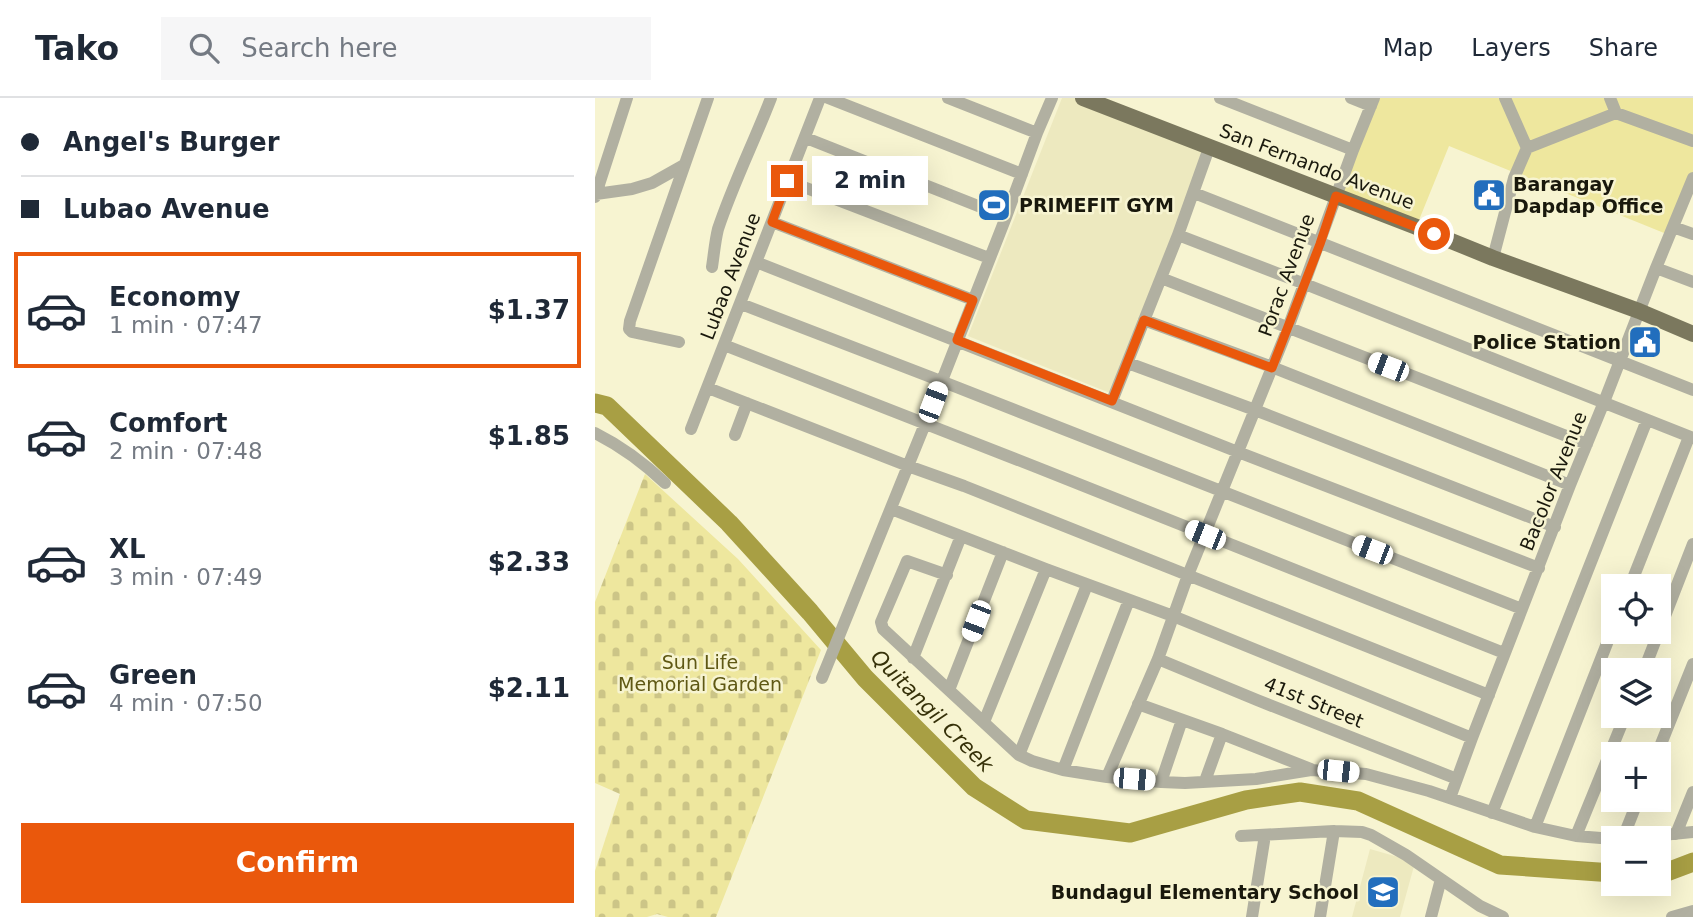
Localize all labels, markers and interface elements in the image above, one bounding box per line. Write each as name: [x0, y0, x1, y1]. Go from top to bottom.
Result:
search box: [161, 17, 651, 80]
text: Tako: [35, 29, 119, 68]
icon: search: [185, 29, 223, 67]
text: Search here: [241, 33, 397, 63]
text: Map: [1383, 34, 1433, 62]
text: Layers: [1471, 34, 1551, 62]
text: Share: [1589, 34, 1658, 62]
street label: San Fernando Avenue: [1216, 119, 1418, 213]
text: Angel's Burger: [63, 127, 280, 157]
callout: 2 min: [811, 156, 927, 206]
route end: [771, 165, 803, 197]
text: 2 min: [834, 167, 906, 193]
place label: Barangay Dapdap Office: [1513, 173, 1663, 217]
public building icon: Barangay Dapdap Office: [1470, 176, 1508, 214]
sports icon: PRIMEFIT GYM: [975, 186, 1013, 224]
text: Lubao Avenue: [63, 194, 270, 224]
place label: PRIMEFIT GYM: [1019, 194, 1174, 216]
street label: Lubao Avenue: [696, 209, 764, 343]
street label: Porac Avenue: [1254, 211, 1318, 339]
route start: [1418, 218, 1450, 250]
icon: car: [25, 279, 88, 342]
text: Economy: [109, 282, 240, 312]
text: $1.37: [488, 295, 570, 325]
text: 1 min · 07:47: [109, 312, 263, 338]
public building icon: Police Station: [1626, 323, 1664, 361]
place label: Police Station: [1472, 331, 1621, 353]
car: [1365, 350, 1412, 384]
car: [916, 379, 951, 425]
icon: car: [25, 405, 88, 468]
text: Comfort: [109, 408, 227, 438]
street label: Bacolor Avenue: [1515, 408, 1591, 554]
text: $1.85: [488, 421, 570, 451]
text: 2 min · 07:48: [109, 438, 263, 464]
car: [1182, 517, 1229, 553]
icon: car: [25, 531, 88, 594]
car: [1349, 533, 1396, 567]
text: XL: [109, 534, 146, 564]
text: $2.33: [488, 547, 570, 577]
text: 3 min · 07:49: [109, 564, 263, 590]
map controls: [1601, 574, 1671, 896]
button: locate: [1601, 574, 1671, 644]
car: [959, 598, 994, 644]
water label: Quitangil Creek: [866, 645, 999, 778]
park label: Sun Life Memorial Garden: [618, 651, 782, 695]
icon: car: [25, 657, 88, 720]
button: layers: [1601, 658, 1671, 728]
text: Green: [109, 660, 197, 690]
street label: 41st Street: [1261, 672, 1367, 732]
text: $2.11: [488, 673, 570, 703]
text: 4 min · 07:50: [109, 690, 263, 716]
button: +: [1601, 742, 1671, 812]
car: [1317, 758, 1360, 784]
car: [1113, 767, 1156, 791]
button: Confirm: [21, 823, 574, 903]
button: −: [1601, 826, 1671, 896]
school or university icon: Bundagul Elementary School: [1364, 873, 1402, 911]
place label: Bundagul Elementary School: [1051, 881, 1359, 903]

